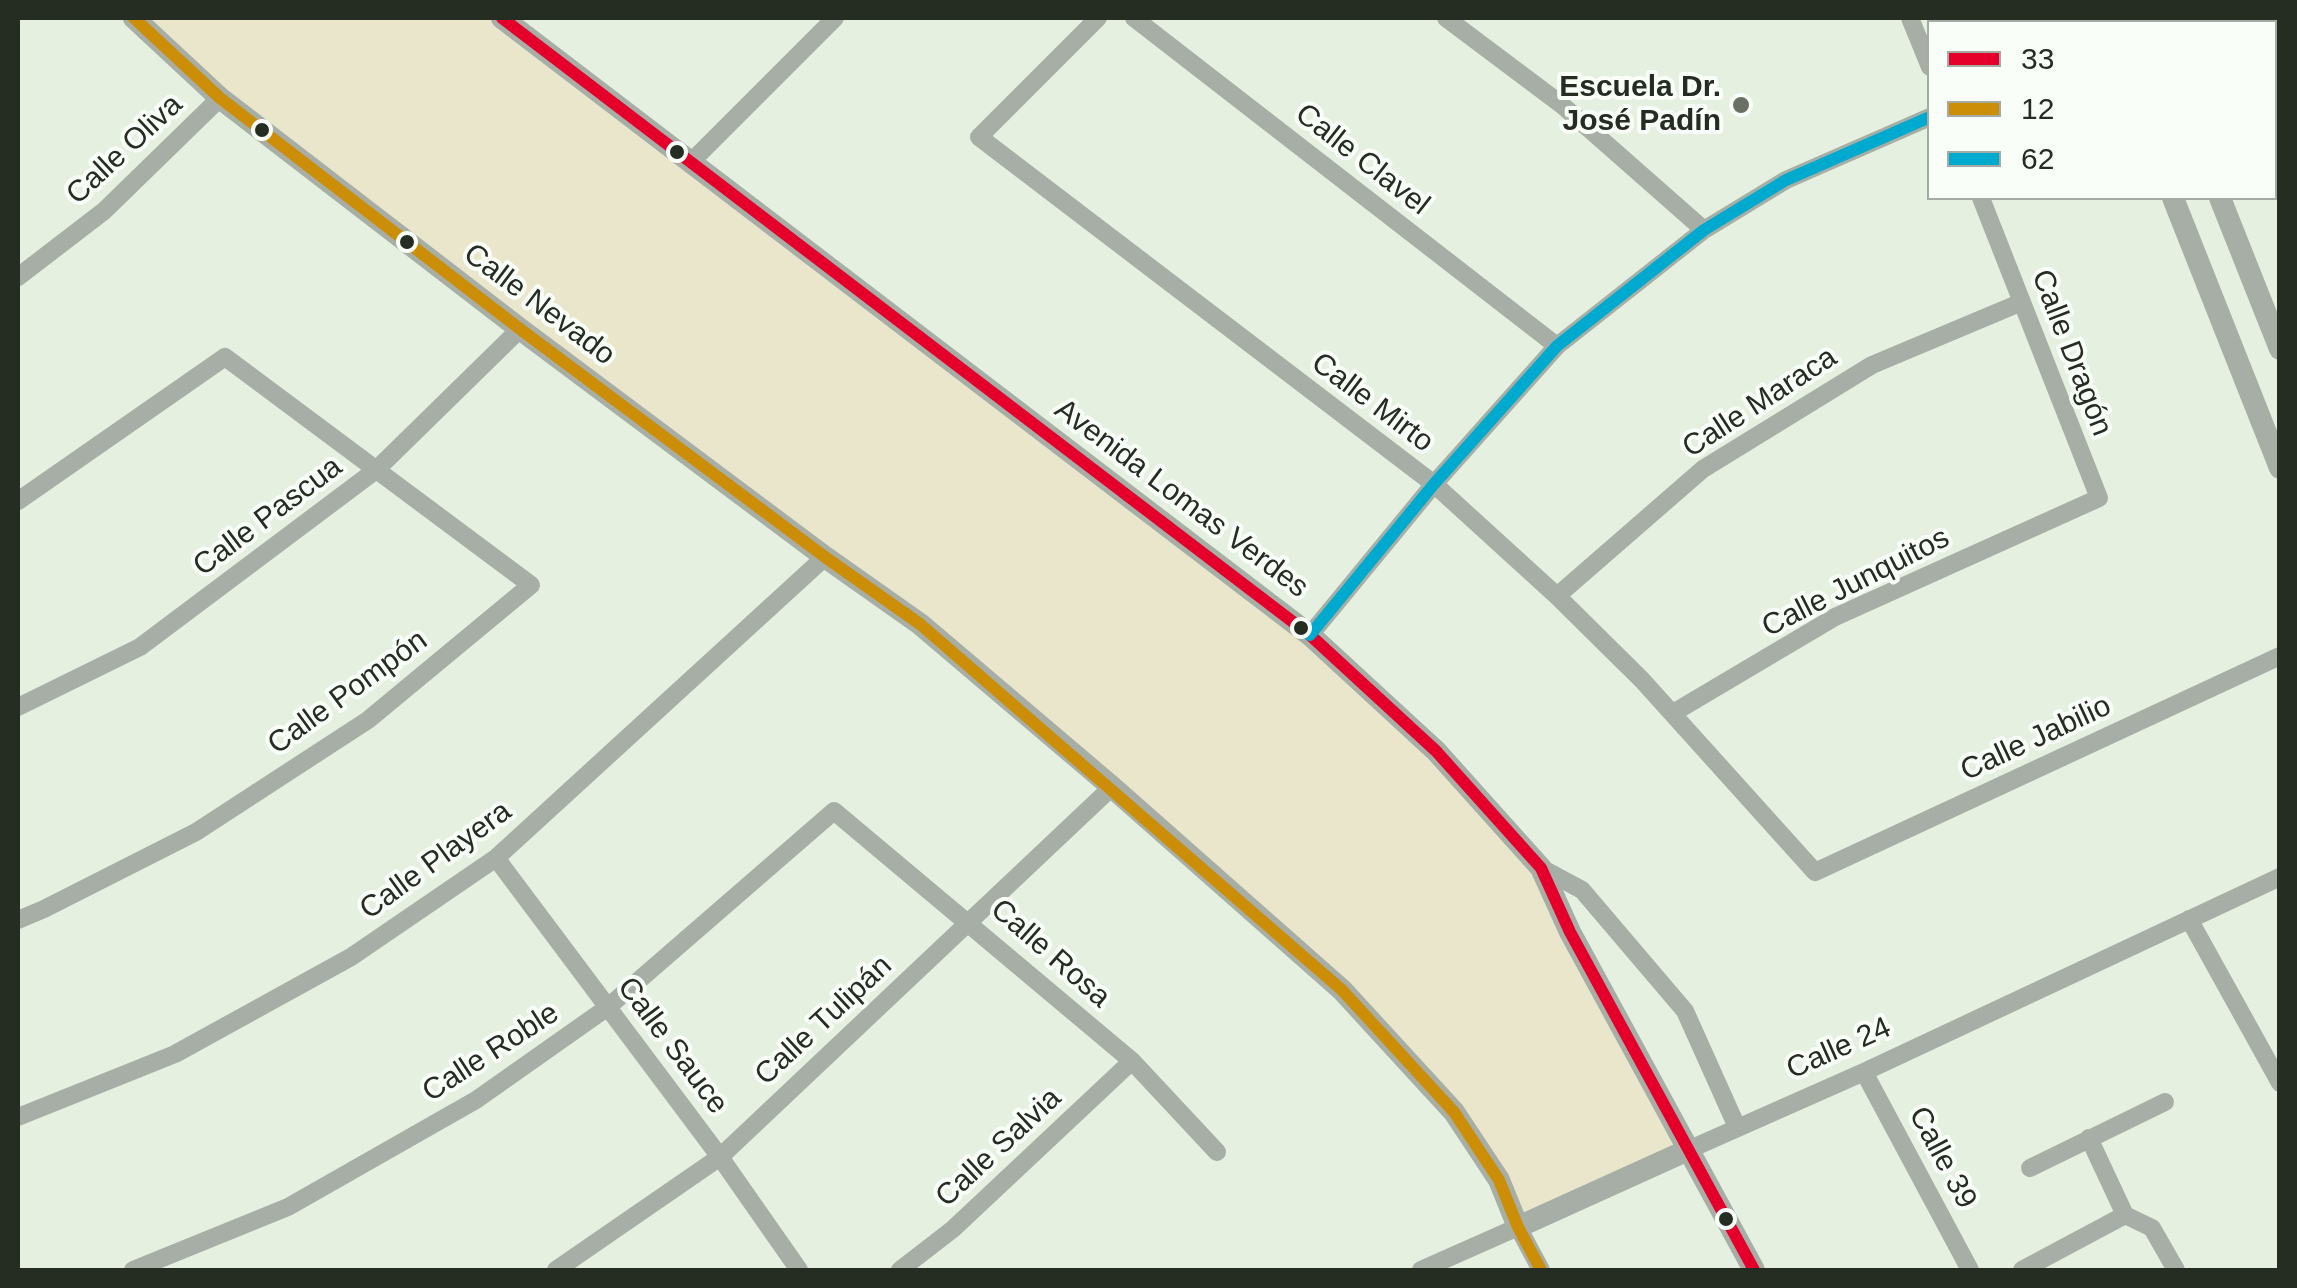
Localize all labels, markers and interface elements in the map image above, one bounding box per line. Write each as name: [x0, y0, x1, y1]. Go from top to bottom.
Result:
legend: [1927, 20, 2277, 200]
text: 33: [2021, 42, 2054, 75]
place label: Escuela Dr. José Padín: [1559, 70, 1721, 140]
street label: Calle Oliva: [60, 87, 190, 213]
text: 12: [2021, 92, 2054, 125]
marker: Escuela Dr. José Padín: [1730, 94, 1752, 116]
street label: Calle Clavel: [1288, 97, 1436, 223]
unlabelled marker: [252, 120, 272, 140]
unlabelled marker: [667, 142, 687, 162]
text: 62: [2021, 142, 2054, 175]
unlabelled marker: [397, 232, 417, 252]
street label: Calle Nevado: [456, 236, 622, 374]
street label: Calle Dragón: [2023, 265, 2119, 441]
street label: Calle Maraca: [1676, 340, 1844, 466]
street label: Calle Mirto: [1304, 345, 1440, 461]
street label: Avenida Lomas Verdes: [1047, 392, 1315, 606]
street label: Calle Pascua: [187, 449, 349, 585]
street label: Calle Junquitos: [1756, 520, 1956, 646]
unlabelled marker: [1291, 618, 1311, 638]
street label: Calle Pompón: [261, 623, 435, 763]
street label: Calle Jabilio: [1955, 689, 2117, 789]
street label: Calle Playera: [353, 794, 519, 928]
street label: Calle Rosa: [983, 892, 1117, 1016]
street label: Calle Tulipán: [748, 949, 900, 1093]
street label: Calle Sauce: [609, 971, 735, 1121]
street label: Calle Roble: [416, 996, 566, 1110]
street label: Calle 24: [1781, 1010, 1897, 1088]
street label: Calle Salvia: [929, 1081, 1069, 1215]
street label: Calle 39: [1900, 1101, 1984, 1215]
unlabelled marker: [1716, 1209, 1736, 1229]

